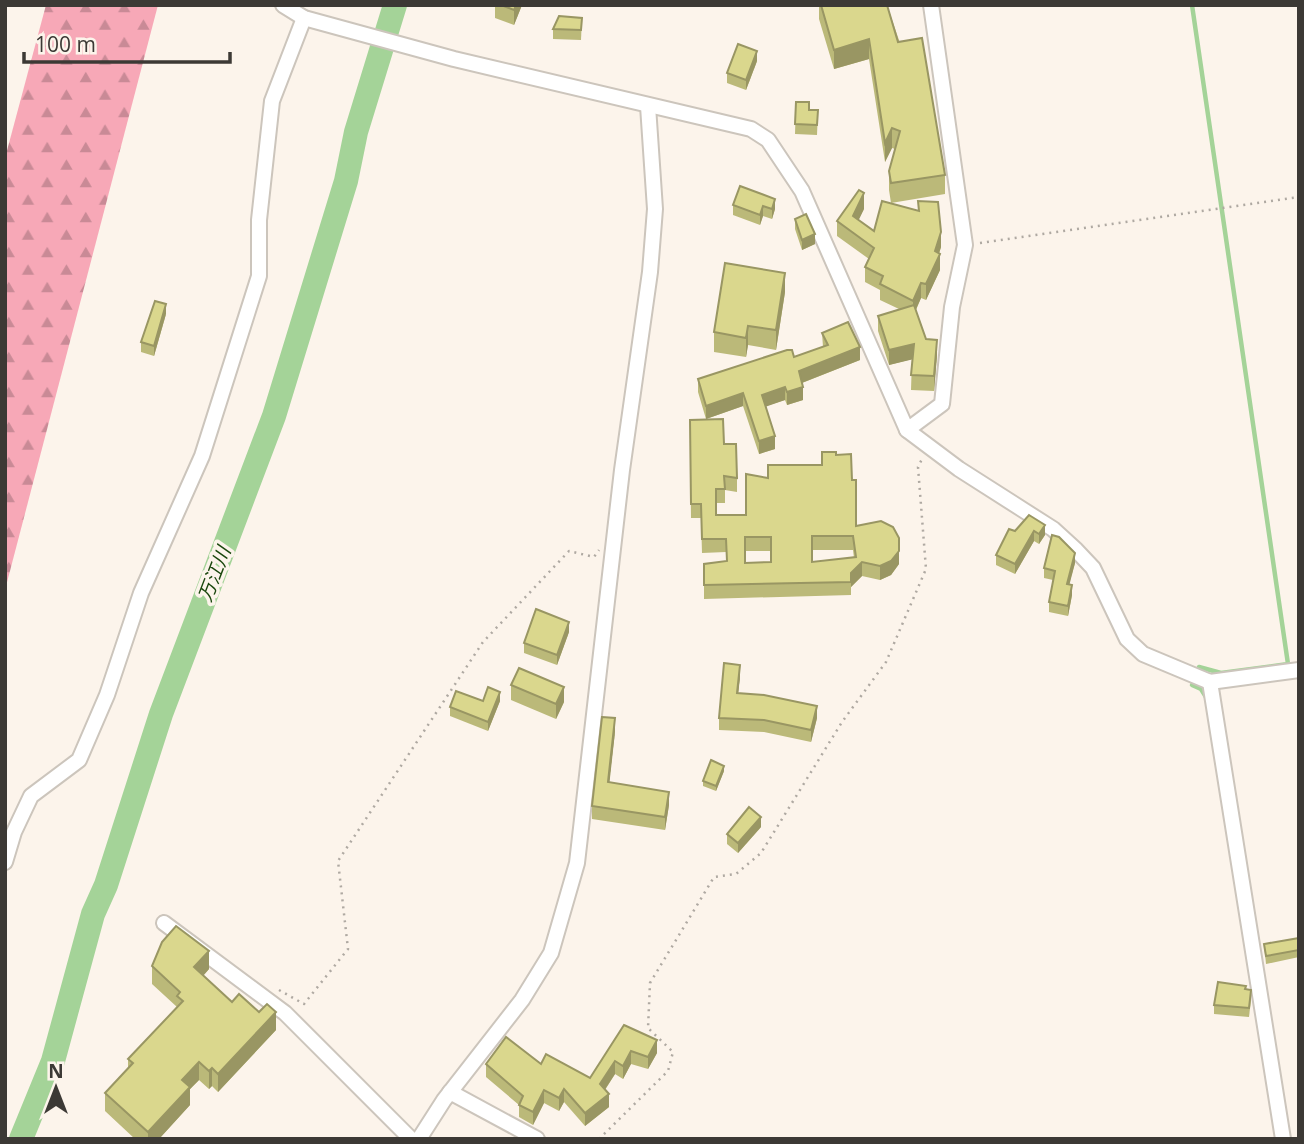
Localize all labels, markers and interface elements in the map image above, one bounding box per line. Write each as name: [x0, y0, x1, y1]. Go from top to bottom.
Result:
scale bar: [24, 21, 231, 65]
text: 100 m: [35, 30, 96, 58]
water label: 万江川: [192, 541, 237, 605]
north arrow: [21, 1053, 91, 1123]
text: N: [48, 1058, 64, 1084]

